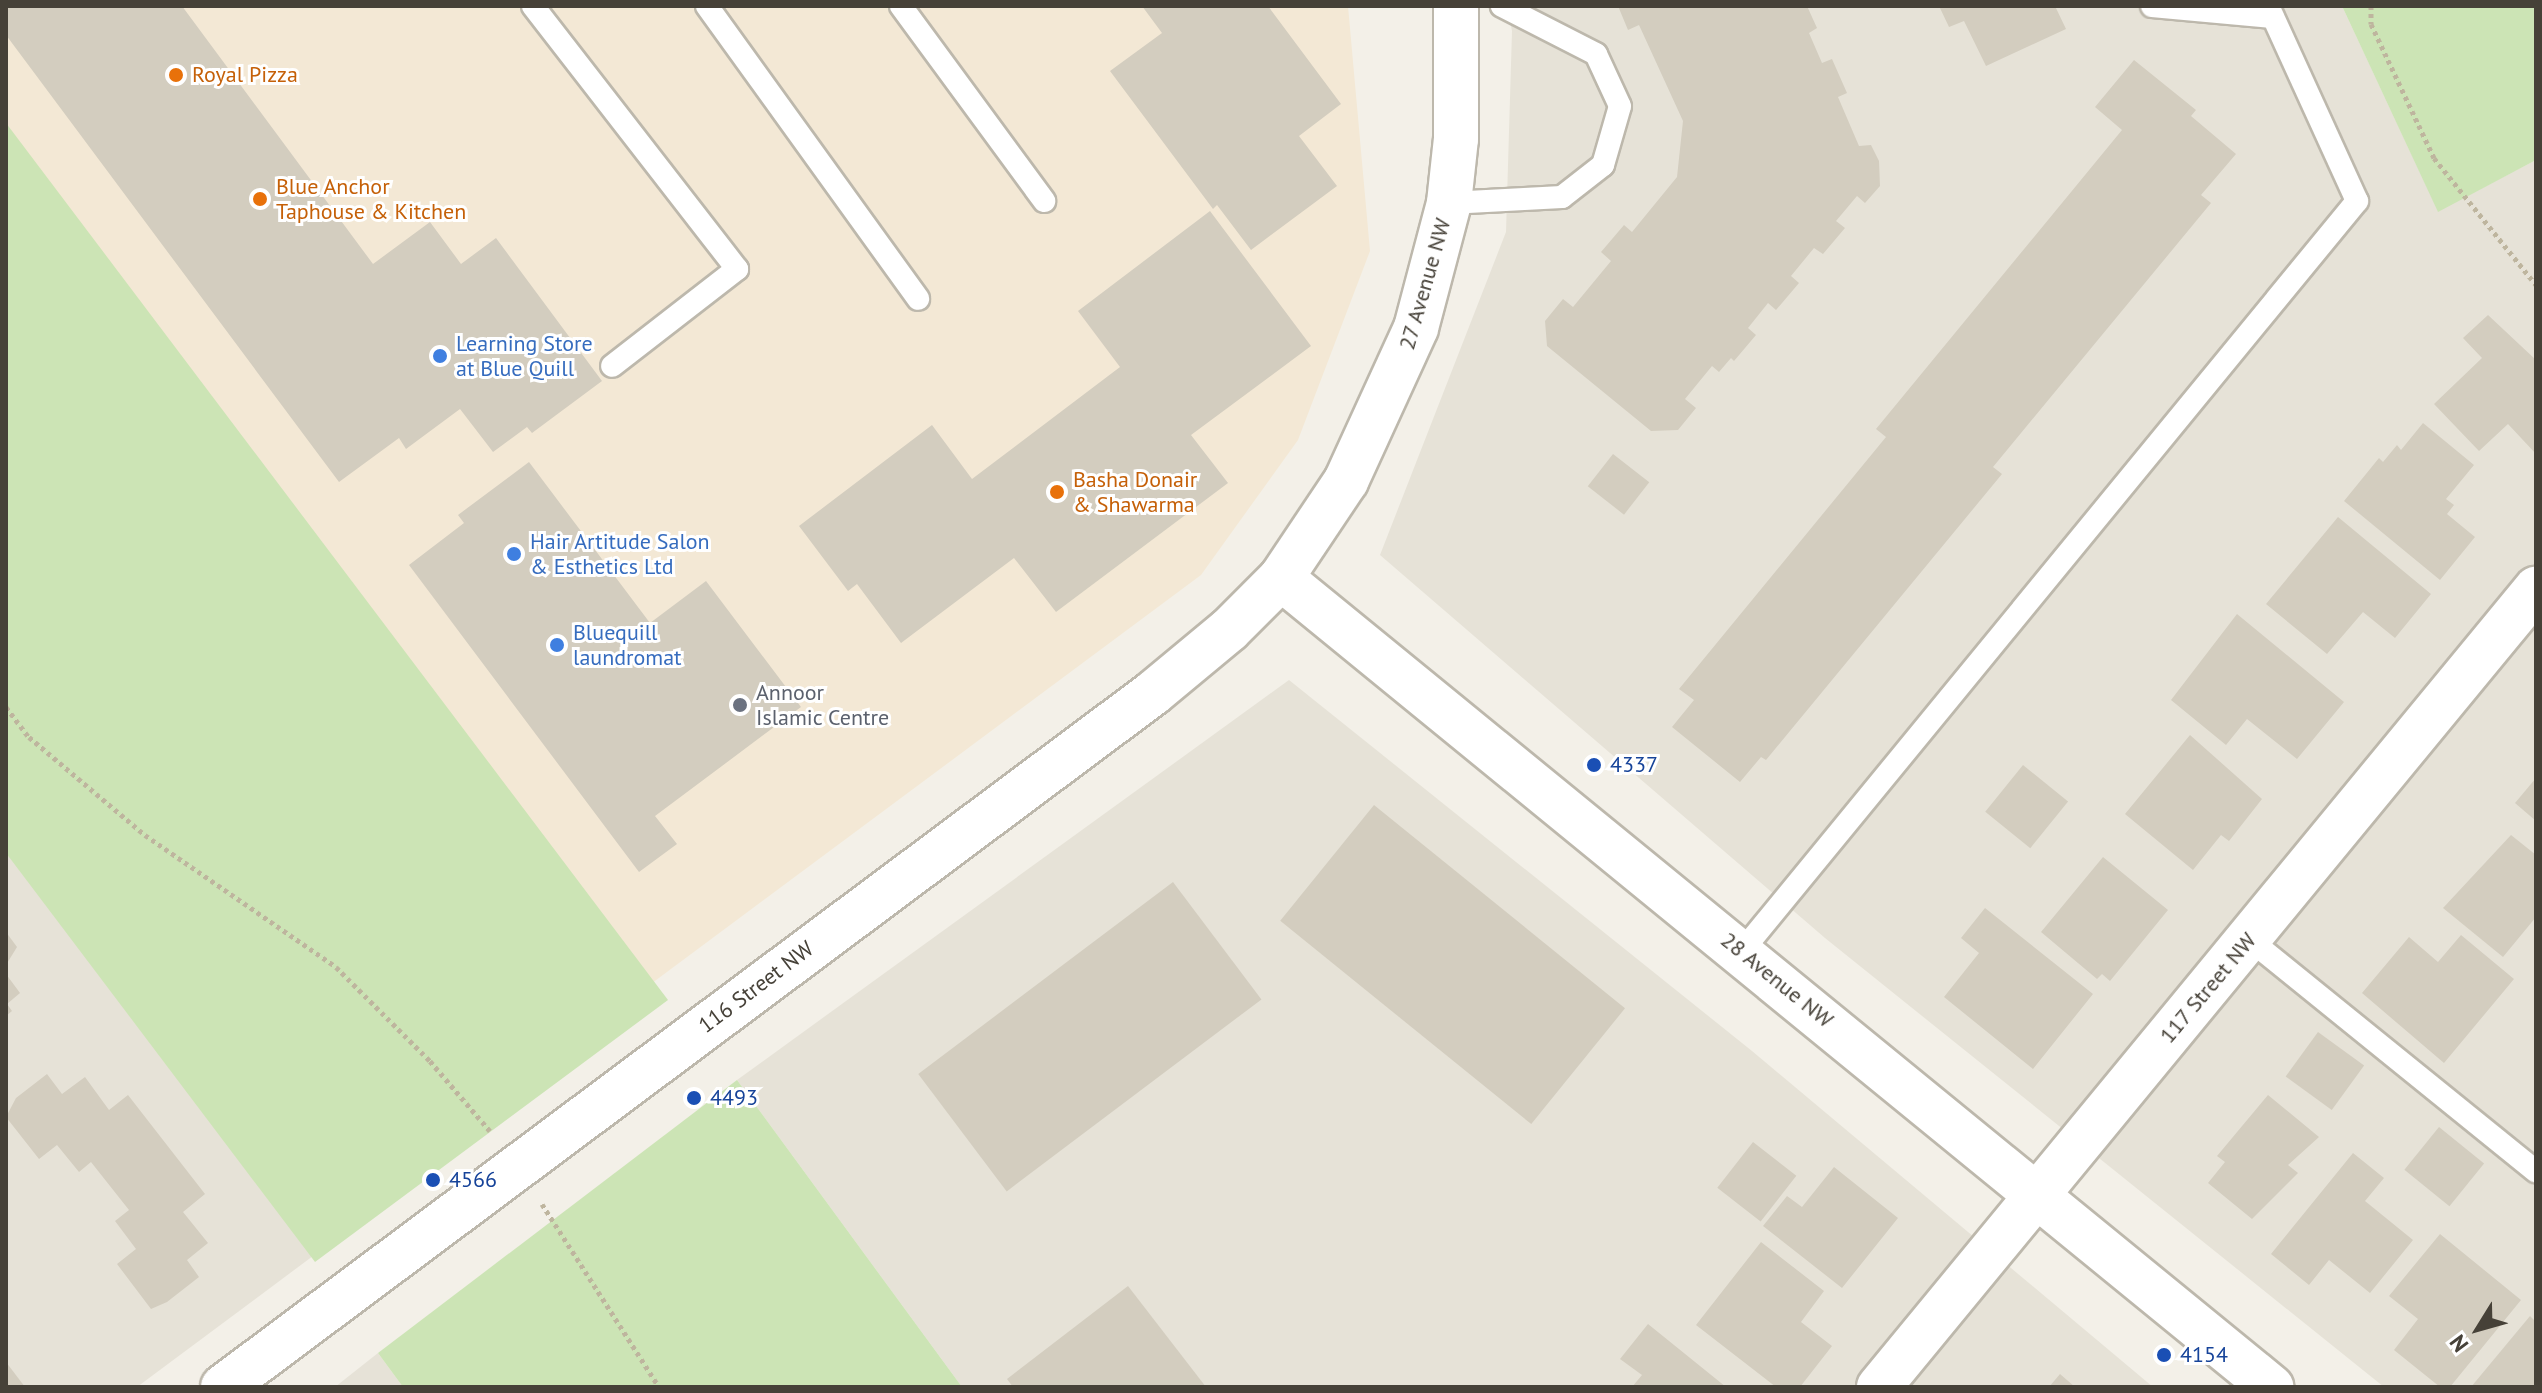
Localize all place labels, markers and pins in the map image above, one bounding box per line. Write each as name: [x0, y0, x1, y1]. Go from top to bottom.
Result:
place label: Royal Pizza: [192, 62, 298, 88]
marker: Royal Pizza: [167, 66, 185, 84]
place label: Blue Anchor Taphouse & Kitchen: [276, 173, 466, 224]
marker: Blue Anchor Taphouse & Kitchen: [251, 190, 269, 208]
place label: Learning Store at Blue Quill: [456, 330, 593, 382]
marker: Learning Store at Blue Quill: [431, 347, 449, 365]
place label: Basha Donair & Shawarma: [1073, 466, 1197, 518]
marker: Basha Donair & Shawarma: [1048, 483, 1066, 501]
place label: Hair Artitude Salon & Esthetics Ltd: [530, 528, 710, 580]
marker: Hair Artitude Salon & Esthetics Ltd: [505, 545, 523, 563]
place label: Bluequill laundromat: [573, 619, 682, 670]
marker: Bluequill laundromat: [548, 636, 566, 654]
place label: Annoor Islamic Centre: [756, 679, 890, 730]
marker: Annoor Islamic Centre: [731, 696, 749, 714]
place label: 4337: [1610, 752, 1658, 778]
marker: 4337: [1585, 756, 1603, 774]
place label: 4493: [710, 1085, 758, 1111]
marker: 4493: [685, 1089, 703, 1107]
place label: 4566: [449, 1167, 497, 1193]
marker: 4566: [424, 1171, 442, 1189]
place label: 4154: [2180, 1342, 2228, 1368]
marker: 4154: [2155, 1346, 2173, 1364]

